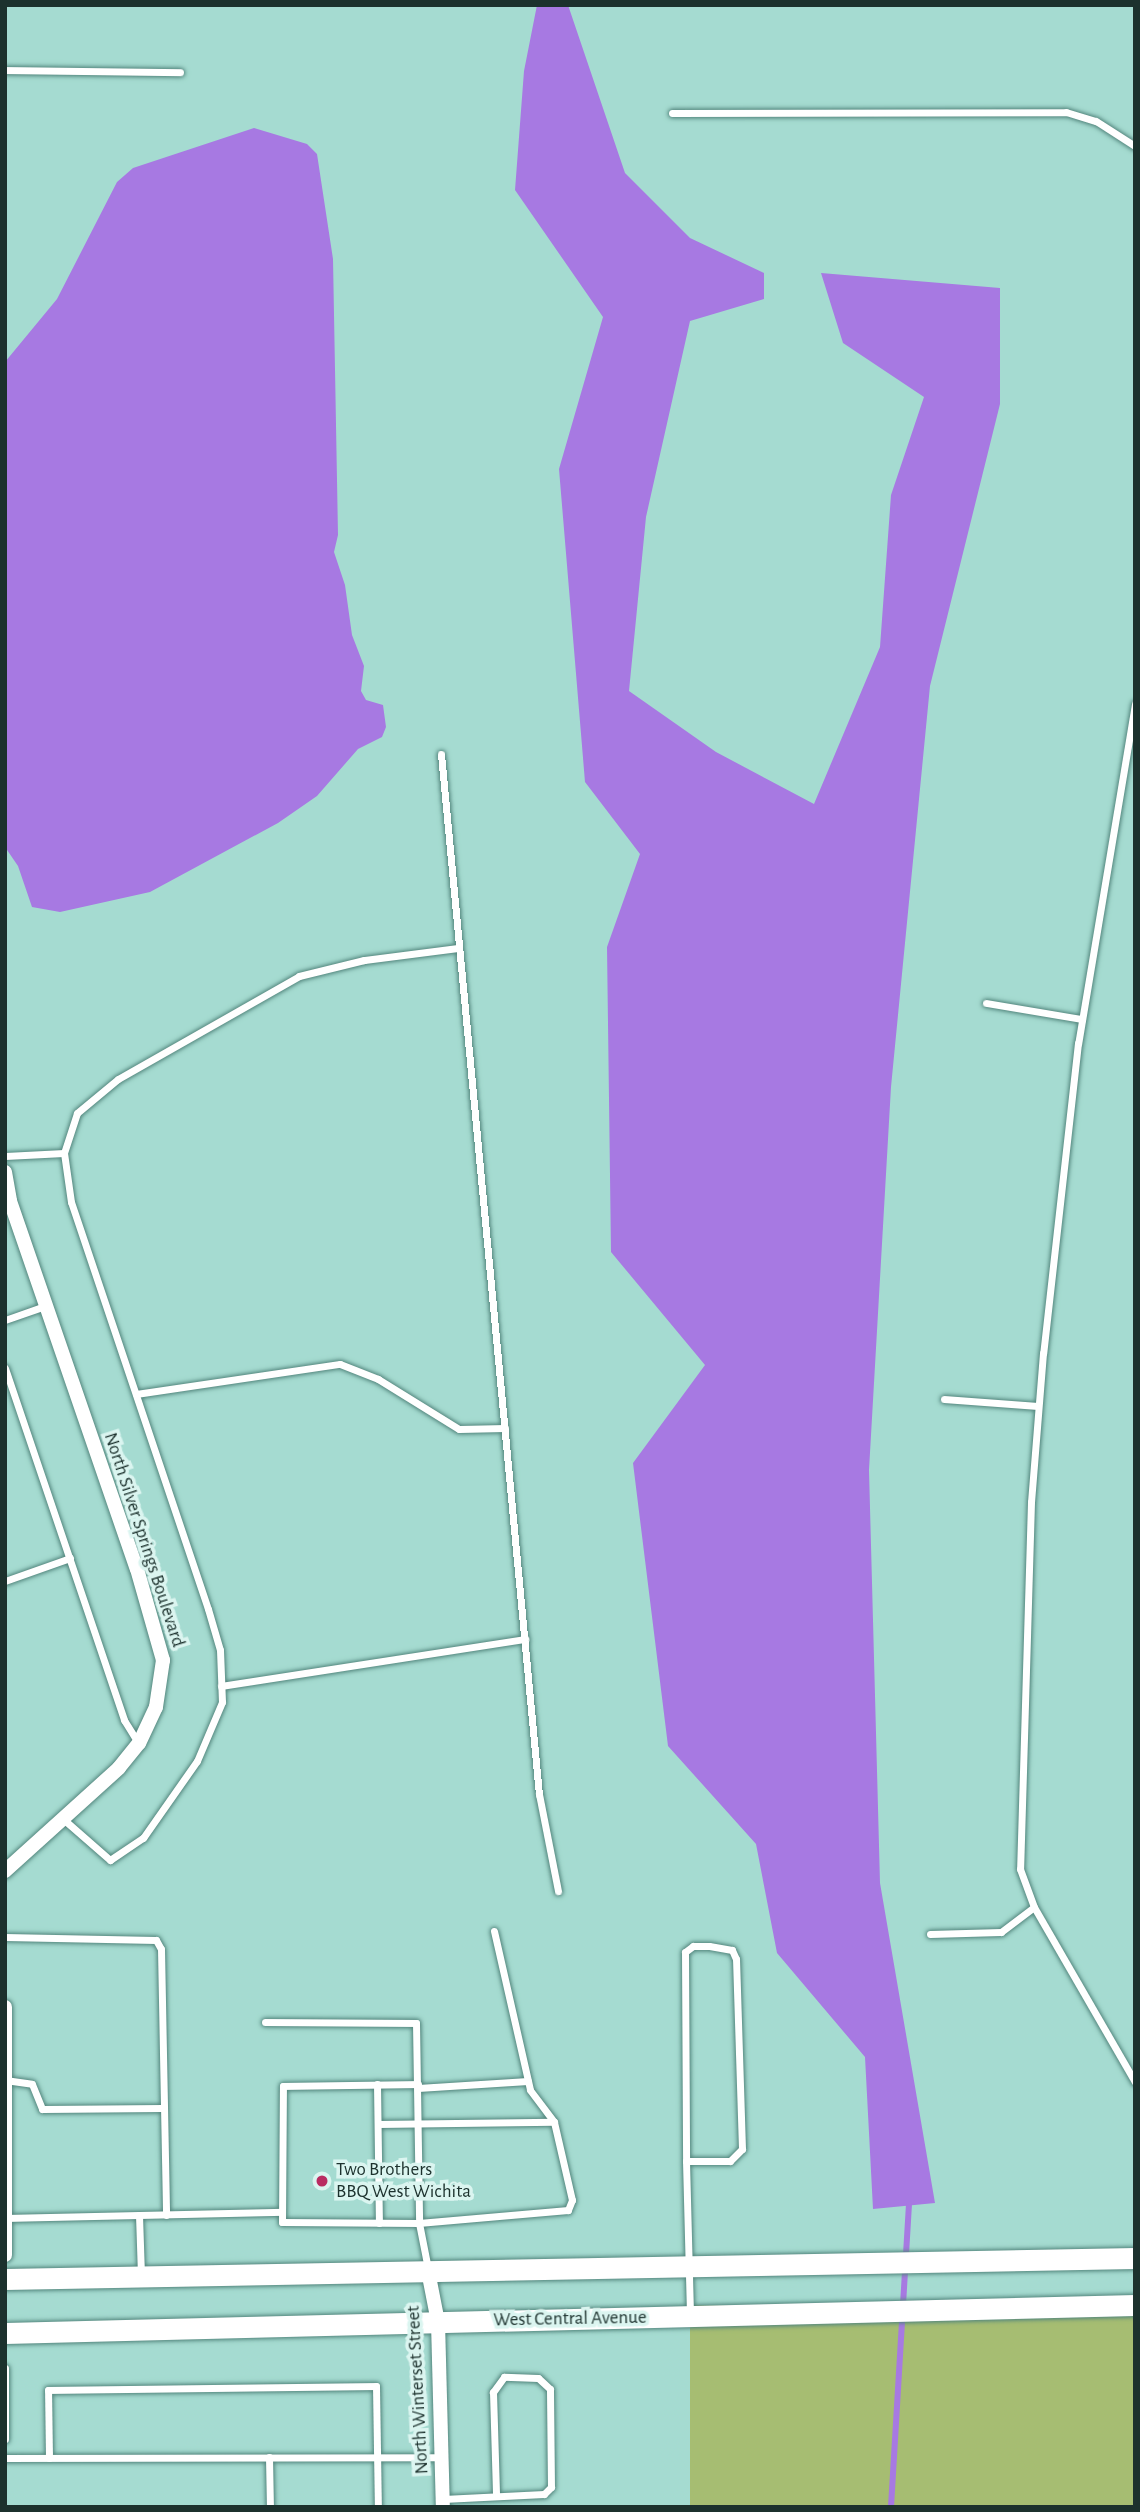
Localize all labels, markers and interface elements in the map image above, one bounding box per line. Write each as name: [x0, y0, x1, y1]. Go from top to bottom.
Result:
street label: North Silver Springs Boulevard: [99, 1430, 189, 1650]
place label: Two Brothers BBQ West Wichita: [336, 2159, 471, 2203]
marker: Two Brothers BBQ West Wichita: [314, 2173, 330, 2189]
street label: North Winterset Street: [402, 2305, 434, 2475]
street label: West Central Avenue: [493, 2306, 647, 2332]

